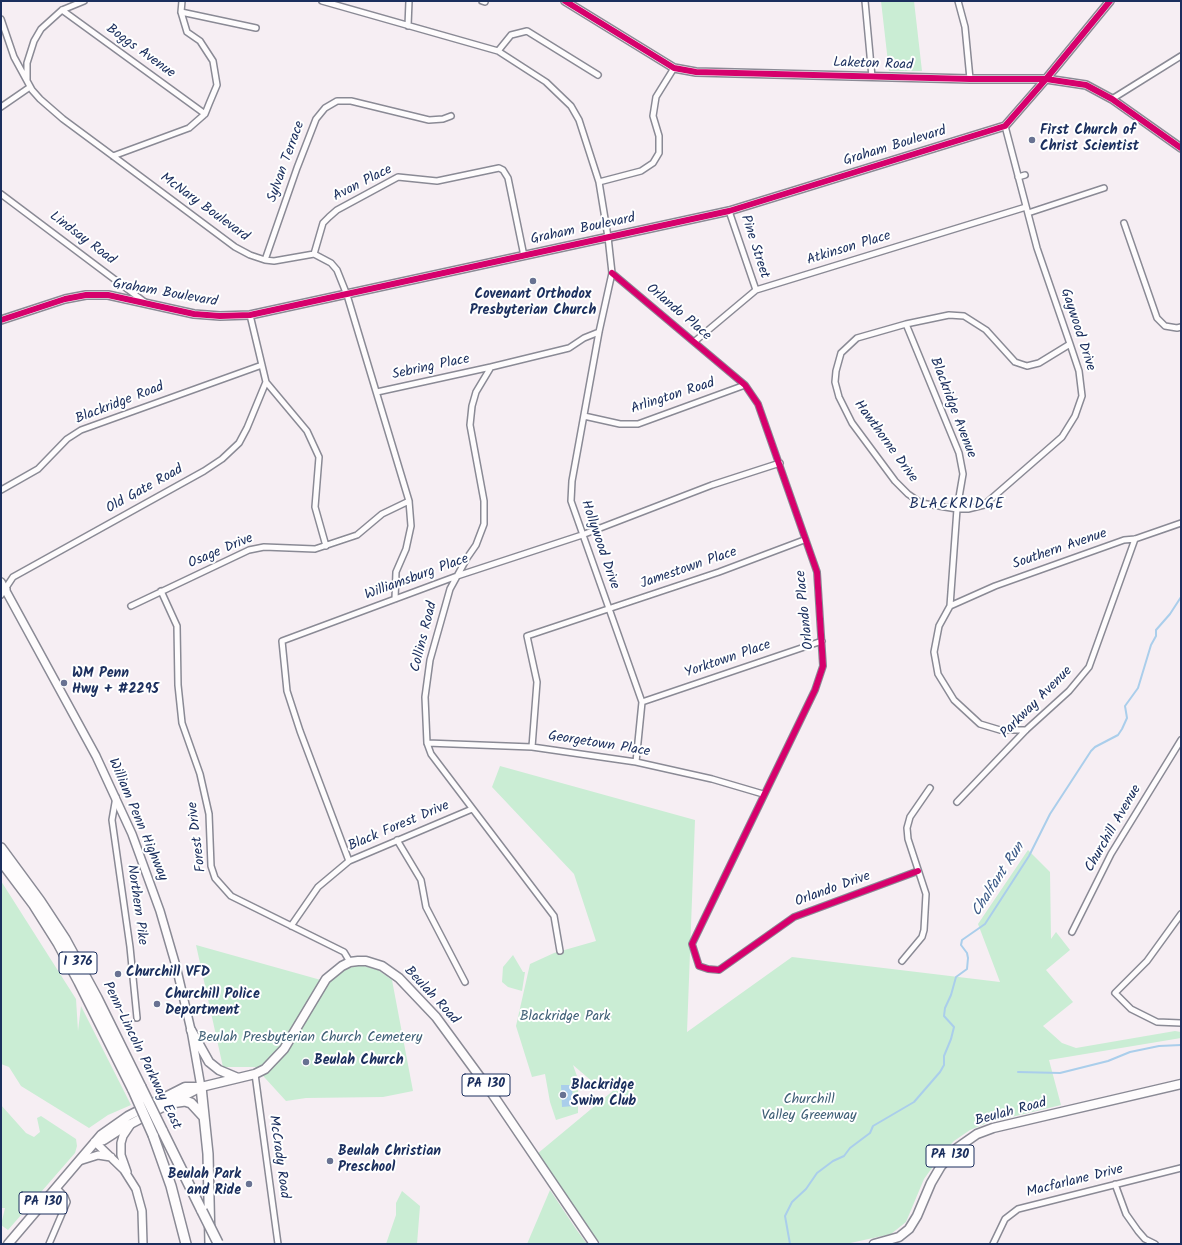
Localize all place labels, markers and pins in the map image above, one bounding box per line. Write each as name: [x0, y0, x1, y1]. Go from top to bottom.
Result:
place label: First Church of Christ Scientist: [1040, 124, 1139, 156]
marker: First Church of Christ Scientist: [1027, 135, 1037, 145]
marker: Covenant Orthodox Presbyterian Church: [528, 276, 538, 286]
place label: Covenant Orthodox Presbyterian Church: [470, 288, 596, 320]
place label: WM Penn Hwy + #2295: [72, 667, 159, 700]
marker: WM Penn Hwy + #2295: [59, 678, 69, 688]
place label: Churchill VFD: [126, 966, 210, 982]
marker: Churchill VFD: [113, 969, 123, 979]
place label: Churchill Police Department: [165, 988, 260, 1020]
marker: Churchill Police Department: [152, 999, 162, 1009]
place label: Beulah Church: [314, 1054, 404, 1070]
marker: Beulah Church: [301, 1057, 311, 1067]
place label: Blackridge Swim Club: [571, 1079, 636, 1112]
marker: Blackridge Swim Club: [558, 1090, 568, 1100]
place label: Beulah Christian Preschool: [338, 1145, 441, 1178]
marker: Beulah Christian Preschool: [325, 1156, 335, 1166]
place label: Beulah Park and Ride: [168, 1168, 241, 1200]
marker: Beulah Park and Ride: [244, 1179, 254, 1189]

